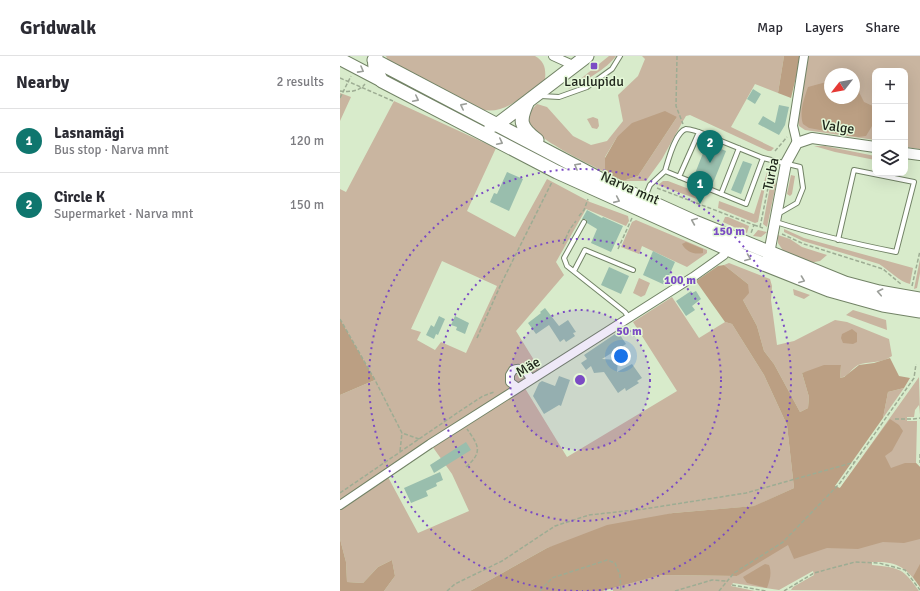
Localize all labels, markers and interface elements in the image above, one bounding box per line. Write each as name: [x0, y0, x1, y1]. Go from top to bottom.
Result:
text: Gridwalk: [20, 16, 96, 40]
text: Map: [757, 19, 783, 36]
text: Layers: [805, 19, 844, 36]
text: Share: [866, 19, 900, 36]
marker: Laulupidu: [589, 61, 599, 71]
one-way arrow: [357, 66, 364, 73]
north arrow: [824, 68, 860, 104]
map controls: [872, 68, 908, 176]
button: +: [872, 68, 908, 104]
text: Nearby: [16, 72, 69, 93]
place label: Laulupidu: [564, 73, 624, 90]
text: 2 results: [276, 74, 324, 90]
one-way arrow: [412, 94, 420, 102]
one-way arrow: [460, 103, 468, 111]
button: −: [872, 104, 908, 140]
street label: Valge: [820, 116, 856, 138]
text: Lasnamägi: [54, 124, 124, 142]
pin: 2: [697, 130, 723, 163]
text: 1: [25, 133, 33, 149]
text: 120 m: [290, 133, 324, 149]
one-way arrow: [496, 137, 503, 145]
button: layers: [872, 140, 908, 176]
text: Bus stop · Narva mnt: [54, 142, 169, 158]
street label: Turba: [759, 156, 783, 192]
one-way arrow: [574, 163, 581, 171]
street label: Narva mnt: [598, 168, 662, 208]
pin: 1: [687, 171, 713, 204]
text: Circle K: [54, 188, 105, 206]
one-way arrow: [613, 195, 620, 203]
text: 2: [25, 197, 33, 213]
text: 150 m: [290, 197, 324, 213]
text: Supermarket · Narva mnt: [54, 206, 193, 222]
one-way arrow: [691, 218, 698, 226]
text: 150 m: [713, 224, 745, 239]
one-way arrow: [745, 254, 752, 262]
text: 100 m: [664, 273, 696, 288]
one-way arrow: [798, 275, 805, 283]
one-way arrow: [877, 289, 883, 297]
text: 50 m: [616, 324, 642, 339]
your location: [611, 346, 631, 366]
street label: Mäe: [513, 353, 543, 381]
centre of rings: [573, 373, 587, 387]

